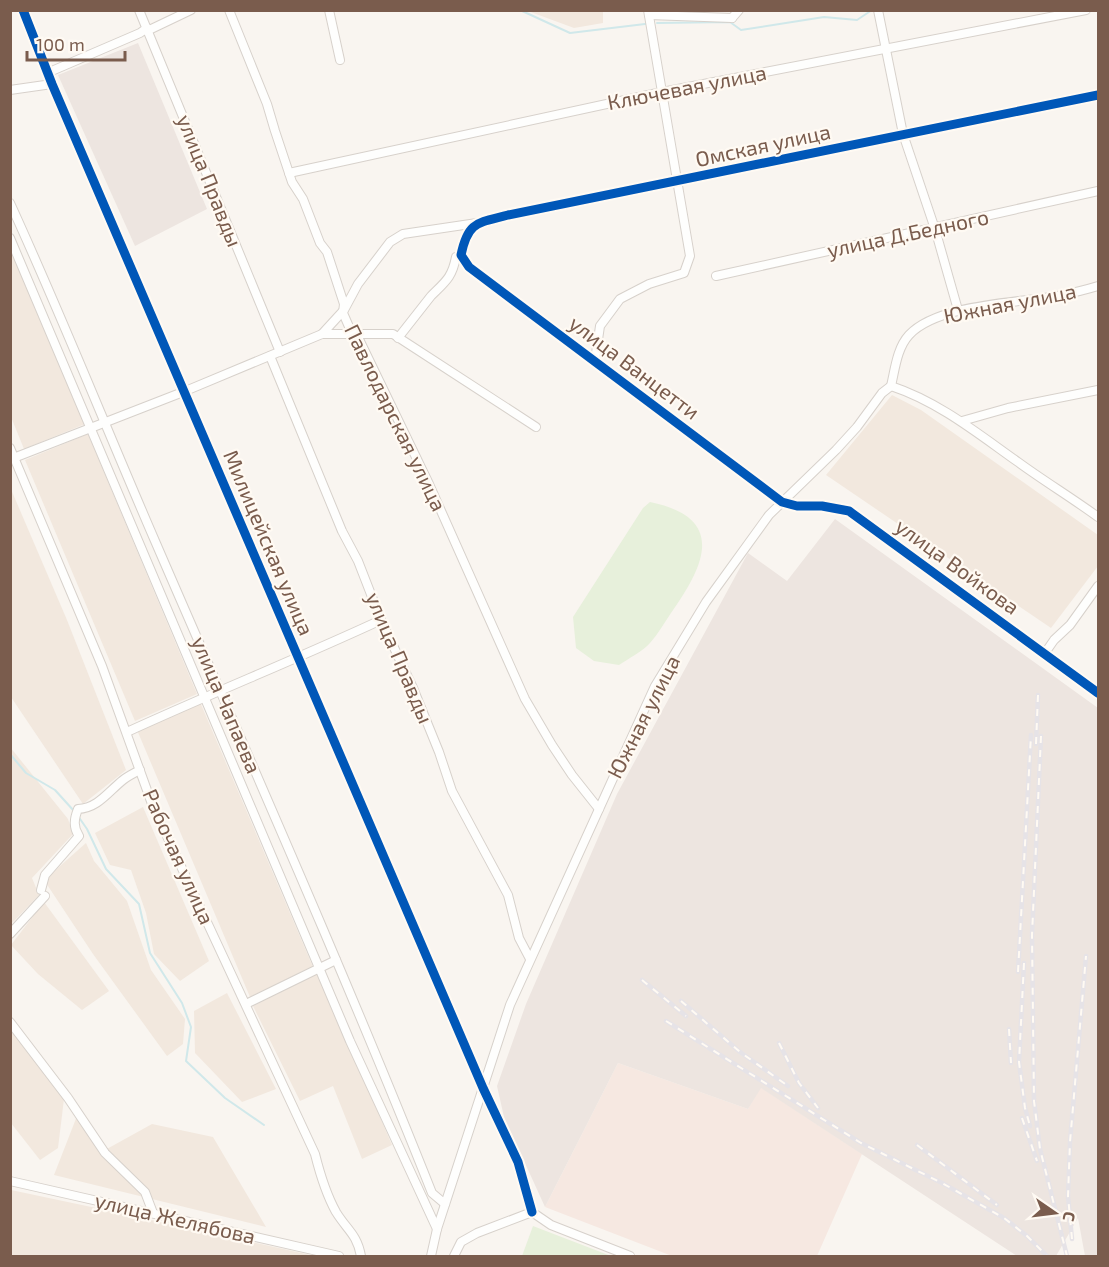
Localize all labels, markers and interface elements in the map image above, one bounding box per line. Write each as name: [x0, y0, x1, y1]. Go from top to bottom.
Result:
scale bar: [27, 24, 124, 62]
text: 100 m: [36, 33, 85, 55]
street label: Ключевая улица: [605, 59, 769, 115]
street label: улица Правды: [172, 111, 248, 250]
street label: Омская улица: [693, 118, 833, 172]
street label: улица Д.Бедного: [825, 203, 991, 263]
street label: Южная улица: [941, 277, 1078, 329]
street label: улица Ванцетти: [564, 310, 705, 425]
street label: Павлодарская улица: [339, 320, 452, 515]
street label: Милицейская улица: [218, 446, 320, 639]
street label: улица Войкова: [890, 512, 1025, 620]
street label: улица Правды: [361, 588, 439, 727]
street label: улица Чапаева: [186, 632, 267, 777]
street label: Южная улица: [601, 651, 685, 782]
street label: Рабочая улица: [137, 785, 220, 928]
north arrow: [1025, 1183, 1085, 1243]
street label: улица Желябова: [92, 1187, 258, 1249]
text: С: [1060, 1210, 1080, 1224]

